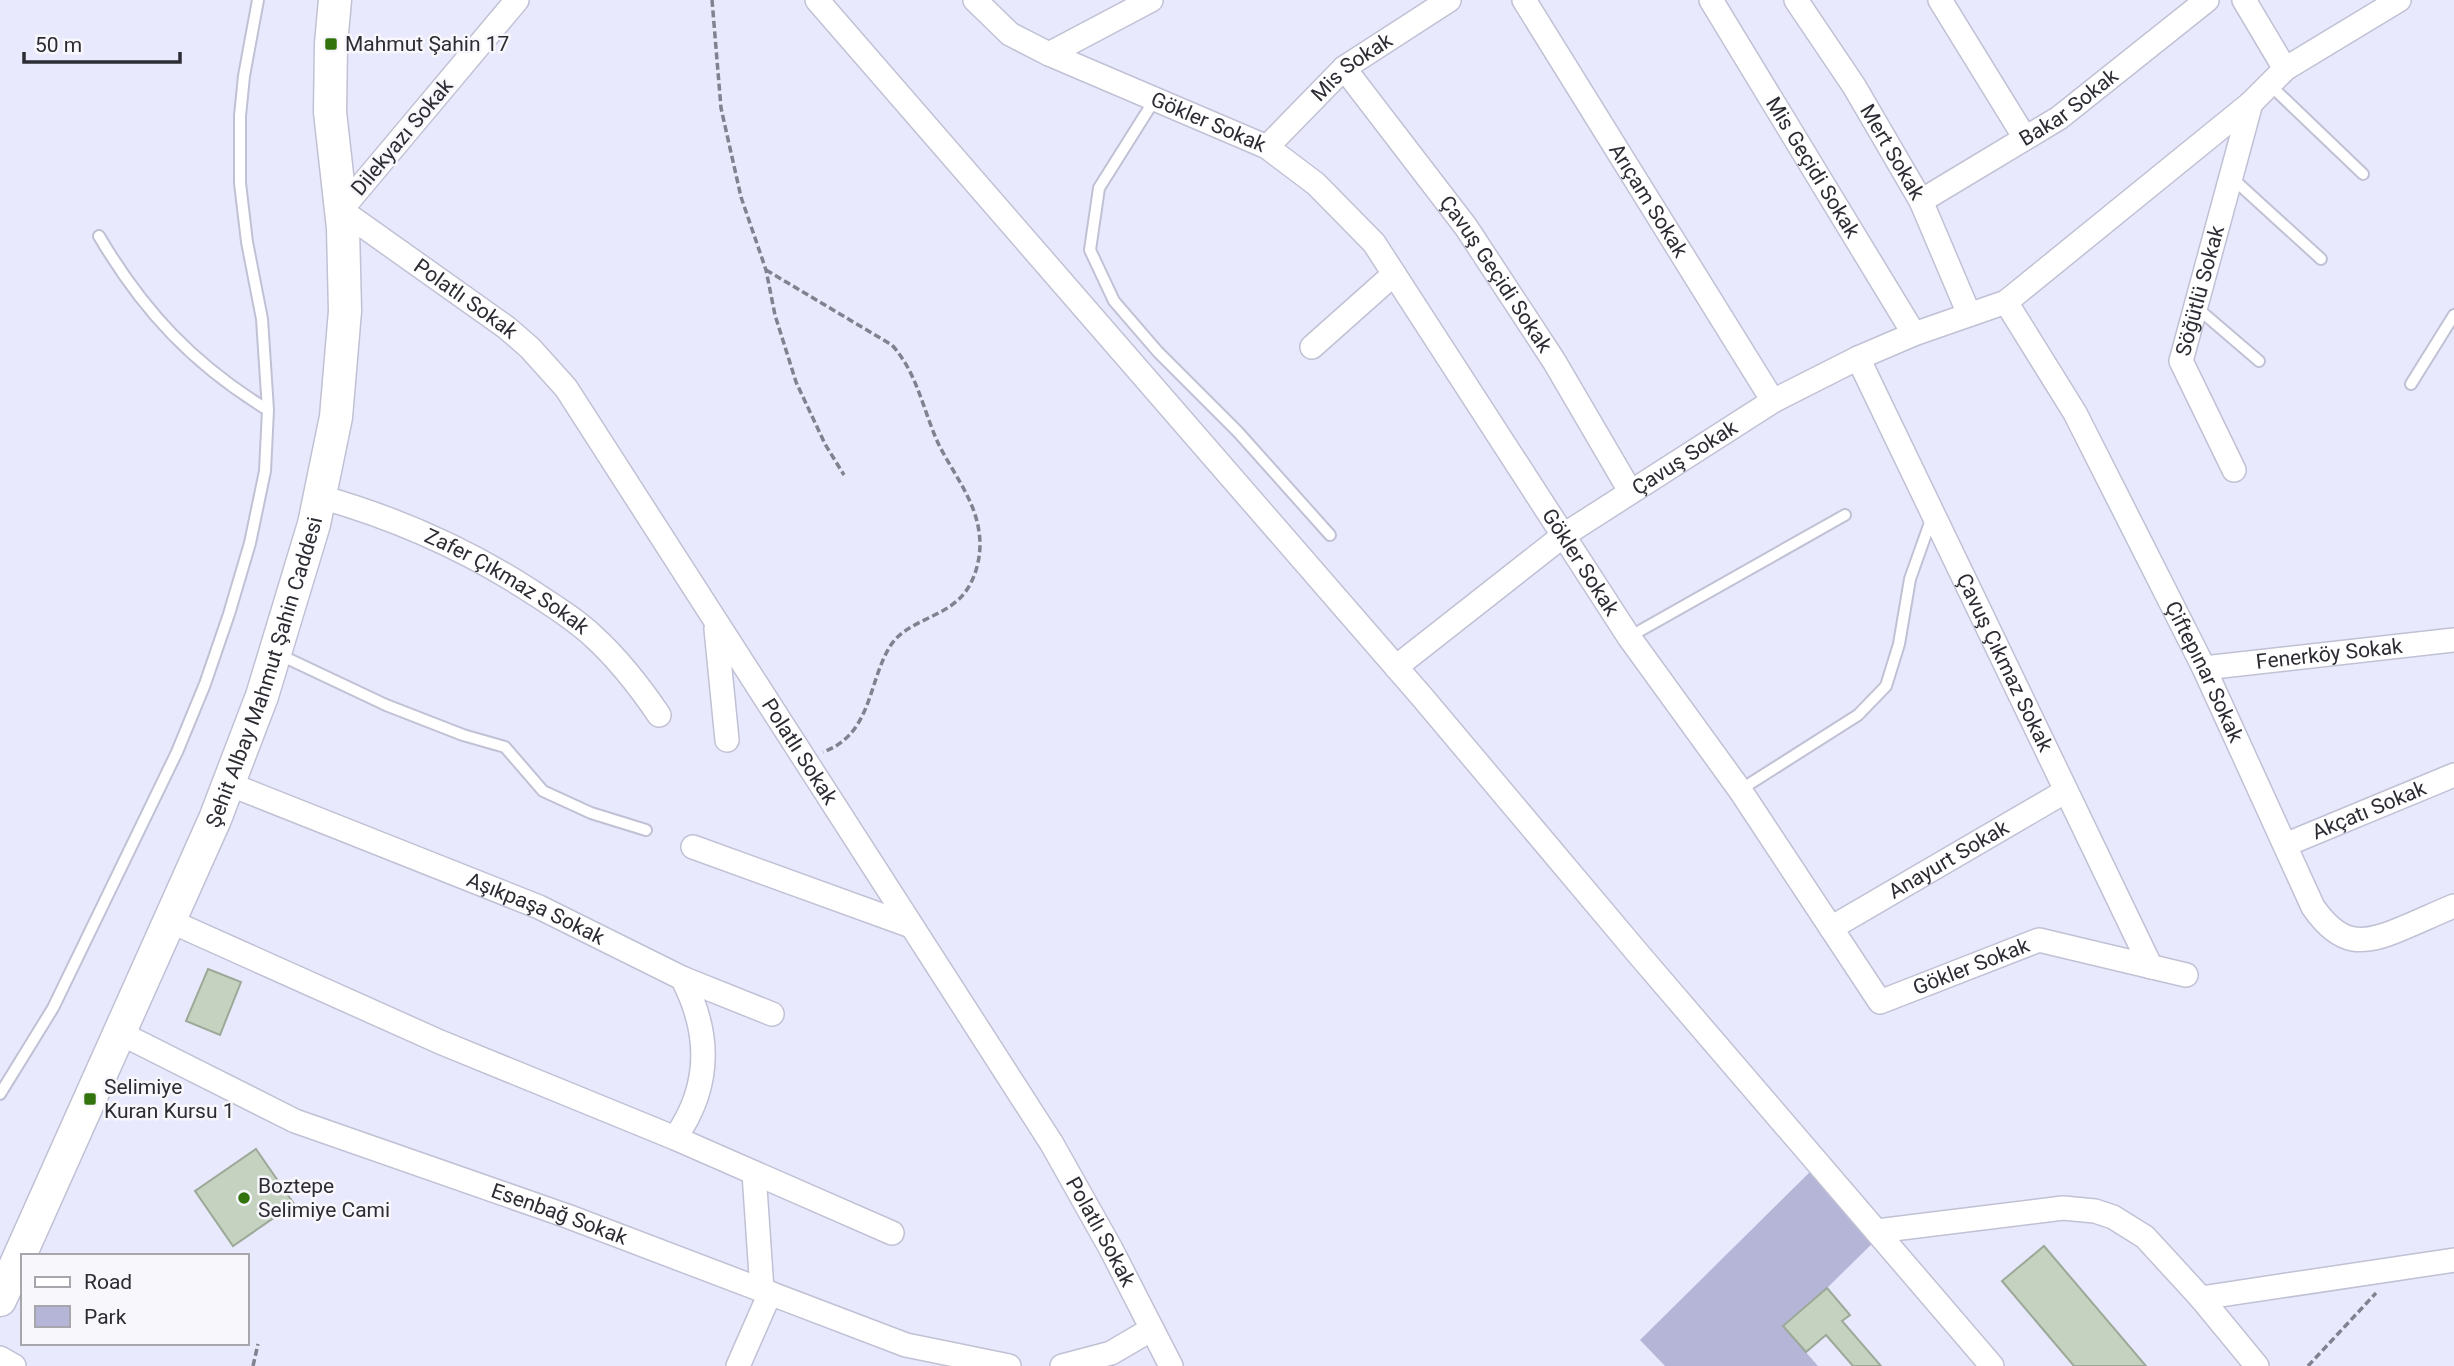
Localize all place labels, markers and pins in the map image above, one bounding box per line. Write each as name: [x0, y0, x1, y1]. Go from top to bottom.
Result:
place label: Mahmut Şahin 17: [345, 32, 509, 56]
marker: Mahmut Şahin 17: [323, 36, 339, 52]
place label: Selimiye Kuran Kursu 1: [104, 1075, 235, 1123]
marker: Selimiye Kuran Kursu 1: [82, 1091, 98, 1107]
place label: Boztepe Selimiye Cami: [258, 1174, 390, 1222]
marker: Boztepe Selimiye Cami: [236, 1190, 252, 1206]

